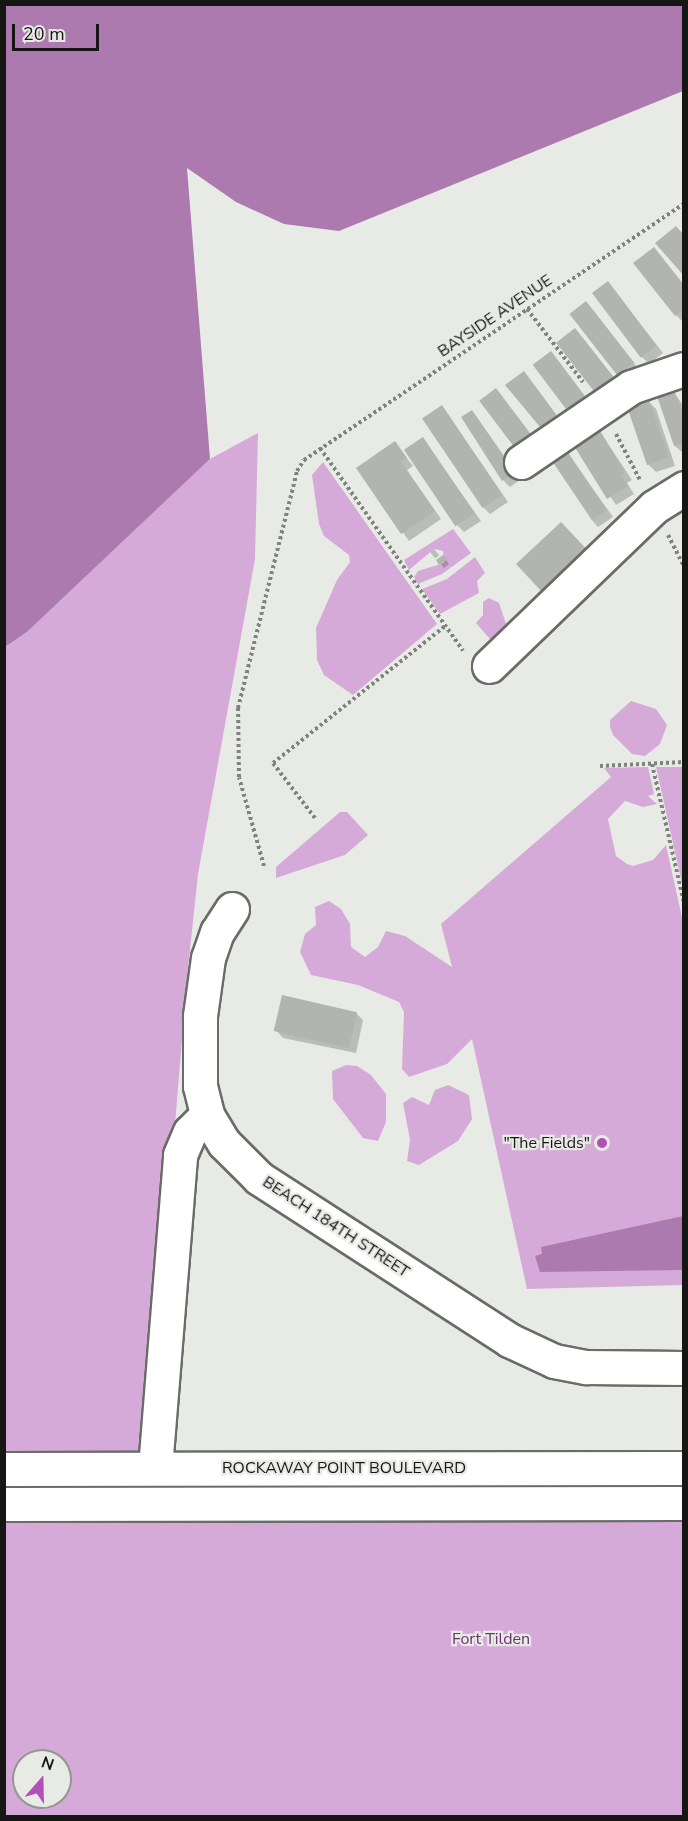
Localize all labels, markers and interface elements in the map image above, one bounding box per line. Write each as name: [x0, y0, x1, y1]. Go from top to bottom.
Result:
scale bar: [15, 12, 102, 50]
text: 20 m: [23, 22, 65, 46]
street label: BAYSIDE AVENUE: [434, 271, 556, 361]
place label: "The Fields": [503, 1133, 590, 1153]
marker: "The Fields": [595, 1136, 609, 1150]
street label: BEACH 184TH STREET: [259, 1172, 413, 1282]
street label: ROCKAWAY POINT BOULEVARD: [222, 1458, 466, 1478]
park label: Fort Tilden: [452, 1629, 530, 1649]
north arrow: [12, 1749, 72, 1809]
text: N: [38, 1752, 57, 1776]

